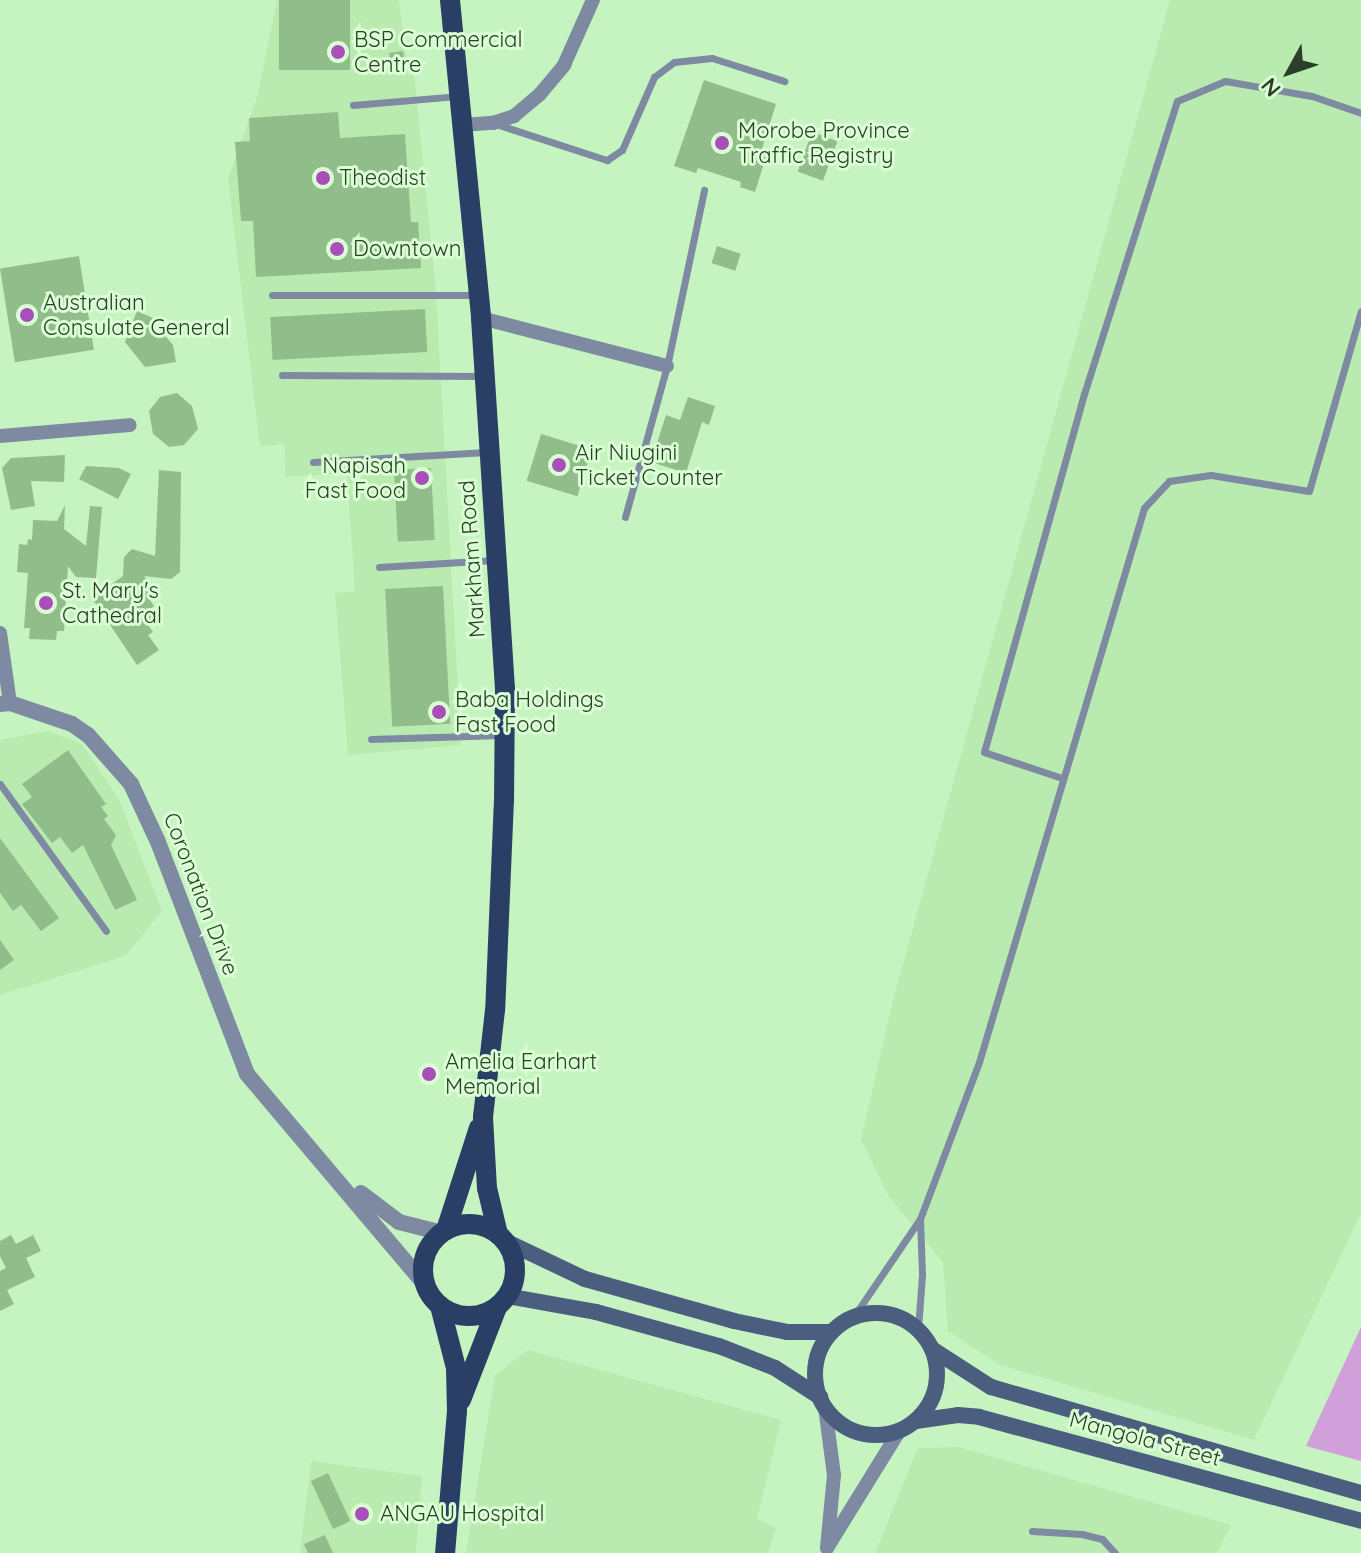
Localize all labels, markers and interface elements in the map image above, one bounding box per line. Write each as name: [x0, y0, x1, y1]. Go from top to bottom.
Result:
place label: BSP Commercial Centre: [354, 26, 522, 78]
north arrow: [1249, 32, 1329, 112]
marker: BSP Commercial Centre: [329, 43, 347, 61]
text: N: [1255, 72, 1287, 103]
place label: Morobe Province Traffic Registry: [738, 117, 910, 168]
marker: Morobe Province Traffic Registry: [713, 134, 731, 152]
place label: Theodist: [339, 165, 426, 191]
marker: Theodist: [314, 169, 332, 187]
place label: Downtown: [353, 236, 461, 262]
marker: Downtown: [328, 240, 346, 258]
place label: Australian Consulate General: [43, 289, 230, 340]
marker: Australian Consulate General: [18, 306, 36, 324]
place label: Air Niugini Ticket Counter: [575, 439, 723, 490]
place label: Napisah Fast Food: [305, 452, 406, 504]
marker: Air Niugini Ticket Counter: [550, 456, 568, 474]
marker: Napisah Fast Food: [413, 469, 431, 487]
street label: Markham Road: [453, 479, 491, 639]
place label: St. Mary's Cathedral: [62, 577, 162, 628]
marker: St. Mary's Cathedral: [37, 594, 55, 612]
place label: Baba Holdings Fast Food: [455, 686, 604, 738]
marker: Baba Holdings Fast Food: [430, 703, 448, 721]
street label: Coronation Drive: [158, 809, 244, 979]
place label: Amelia Earhart Memorial: [445, 1048, 597, 1100]
marker: Amelia Earhart Memorial: [420, 1065, 438, 1083]
street label: Mangola Street: [1067, 1406, 1223, 1472]
place label: ANGAU Hospital: [380, 1501, 545, 1527]
marker: ANGAU Hospital: [351, 1503, 373, 1525]

